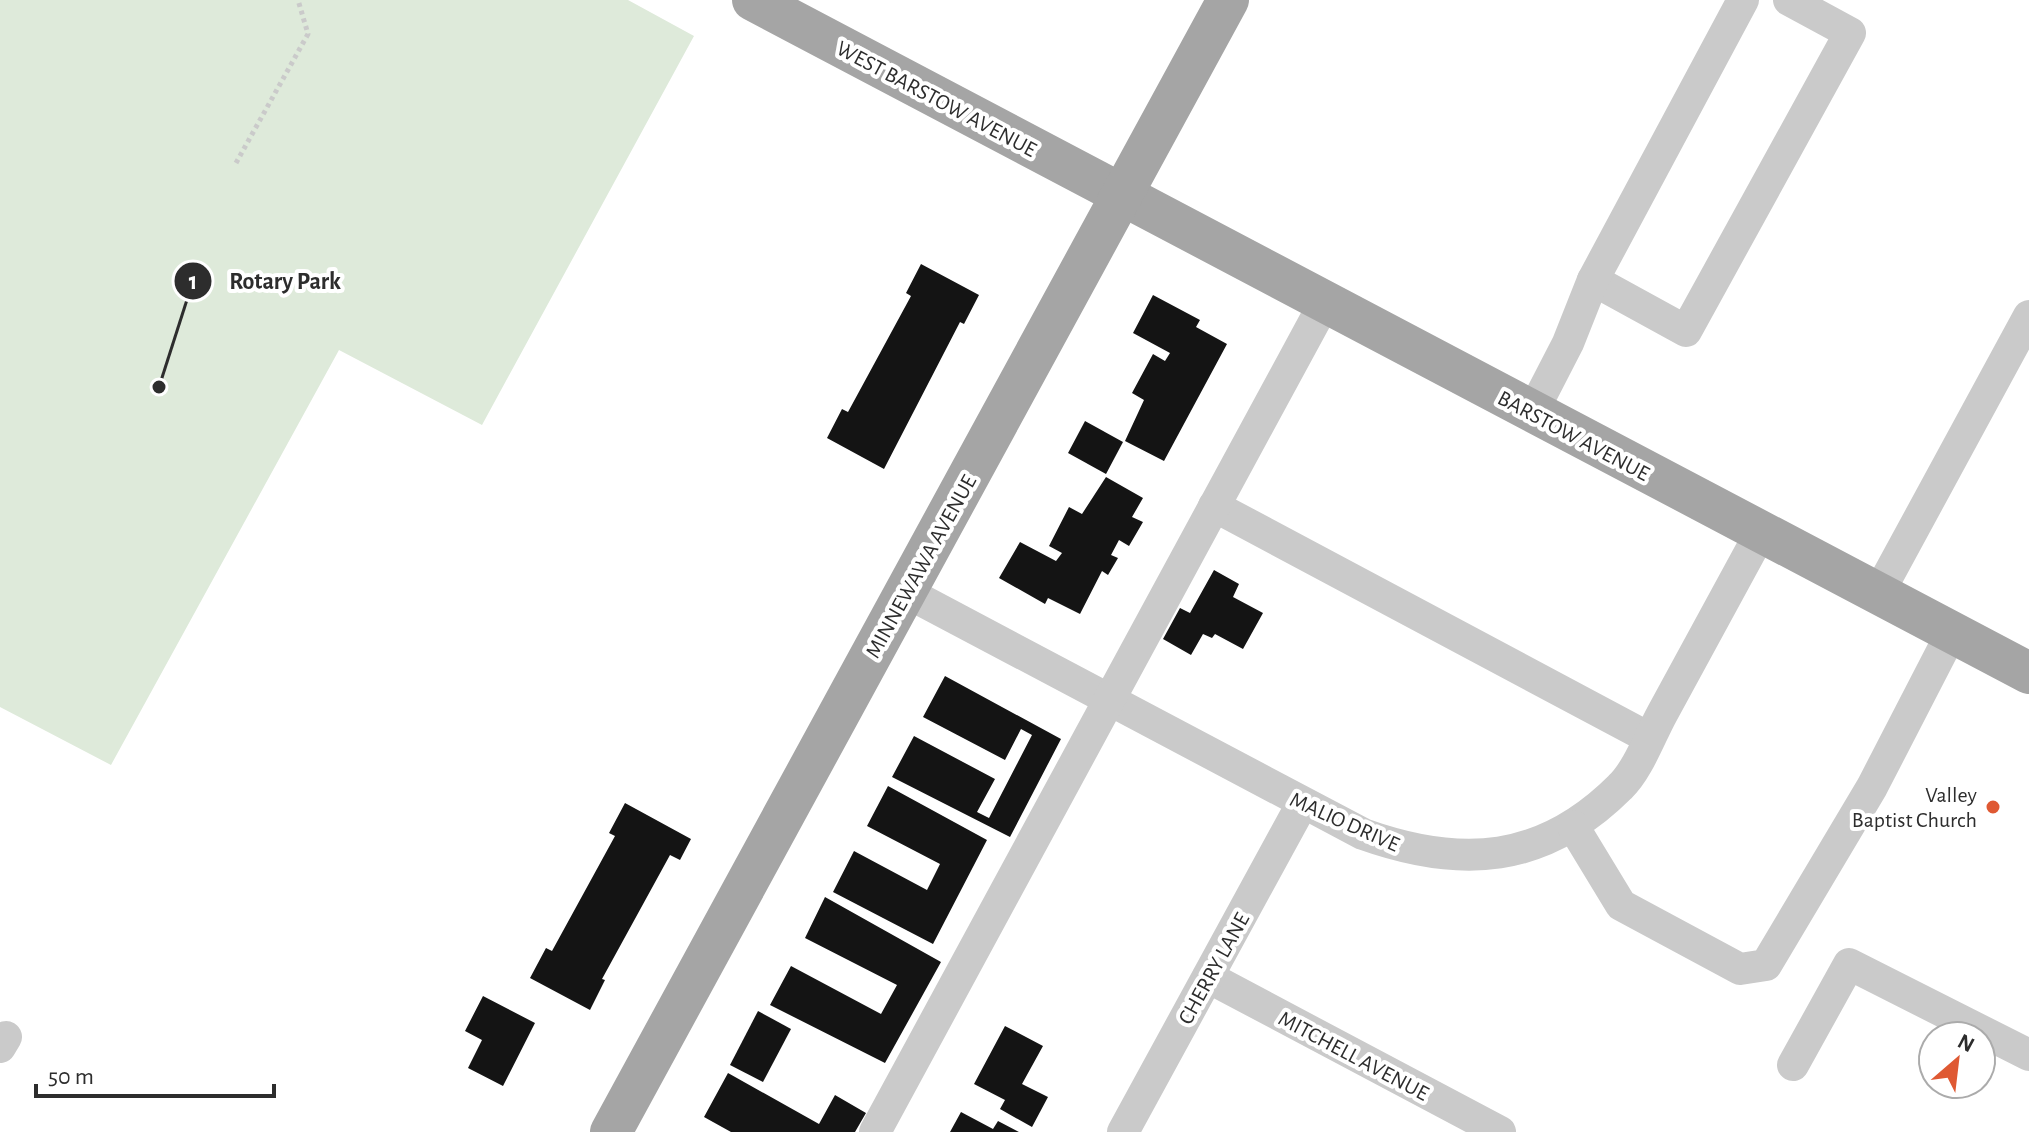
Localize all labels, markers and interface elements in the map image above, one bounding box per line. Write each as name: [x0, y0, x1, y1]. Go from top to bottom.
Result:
street label: WEST BARSTOW AVENUE: [833, 37, 1040, 161]
callout: Rotary Park: [173, 257, 357, 305]
text: 1: [189, 270, 197, 294]
text: Rotary Park: [229, 270, 341, 294]
street label: BARSTOW AVENUE: [1494, 387, 1653, 485]
street label: MINNEWAWA AVENUE: [861, 471, 980, 662]
place label: Valley Baptist Church: [1852, 784, 1978, 831]
street label: MALIO DRIVE: [1287, 788, 1403, 856]
marker: Valley Baptist Church: [1984, 798, 2002, 816]
street label: CHERRY LANE: [1174, 909, 1254, 1028]
street label: MITCHELL AVENUE: [1275, 1007, 1433, 1105]
north arrow: [1917, 1020, 1997, 1100]
text: N: [1954, 1030, 1978, 1057]
scale bar: [36, 1048, 274, 1098]
text: 50 m: [48, 1065, 94, 1089]

